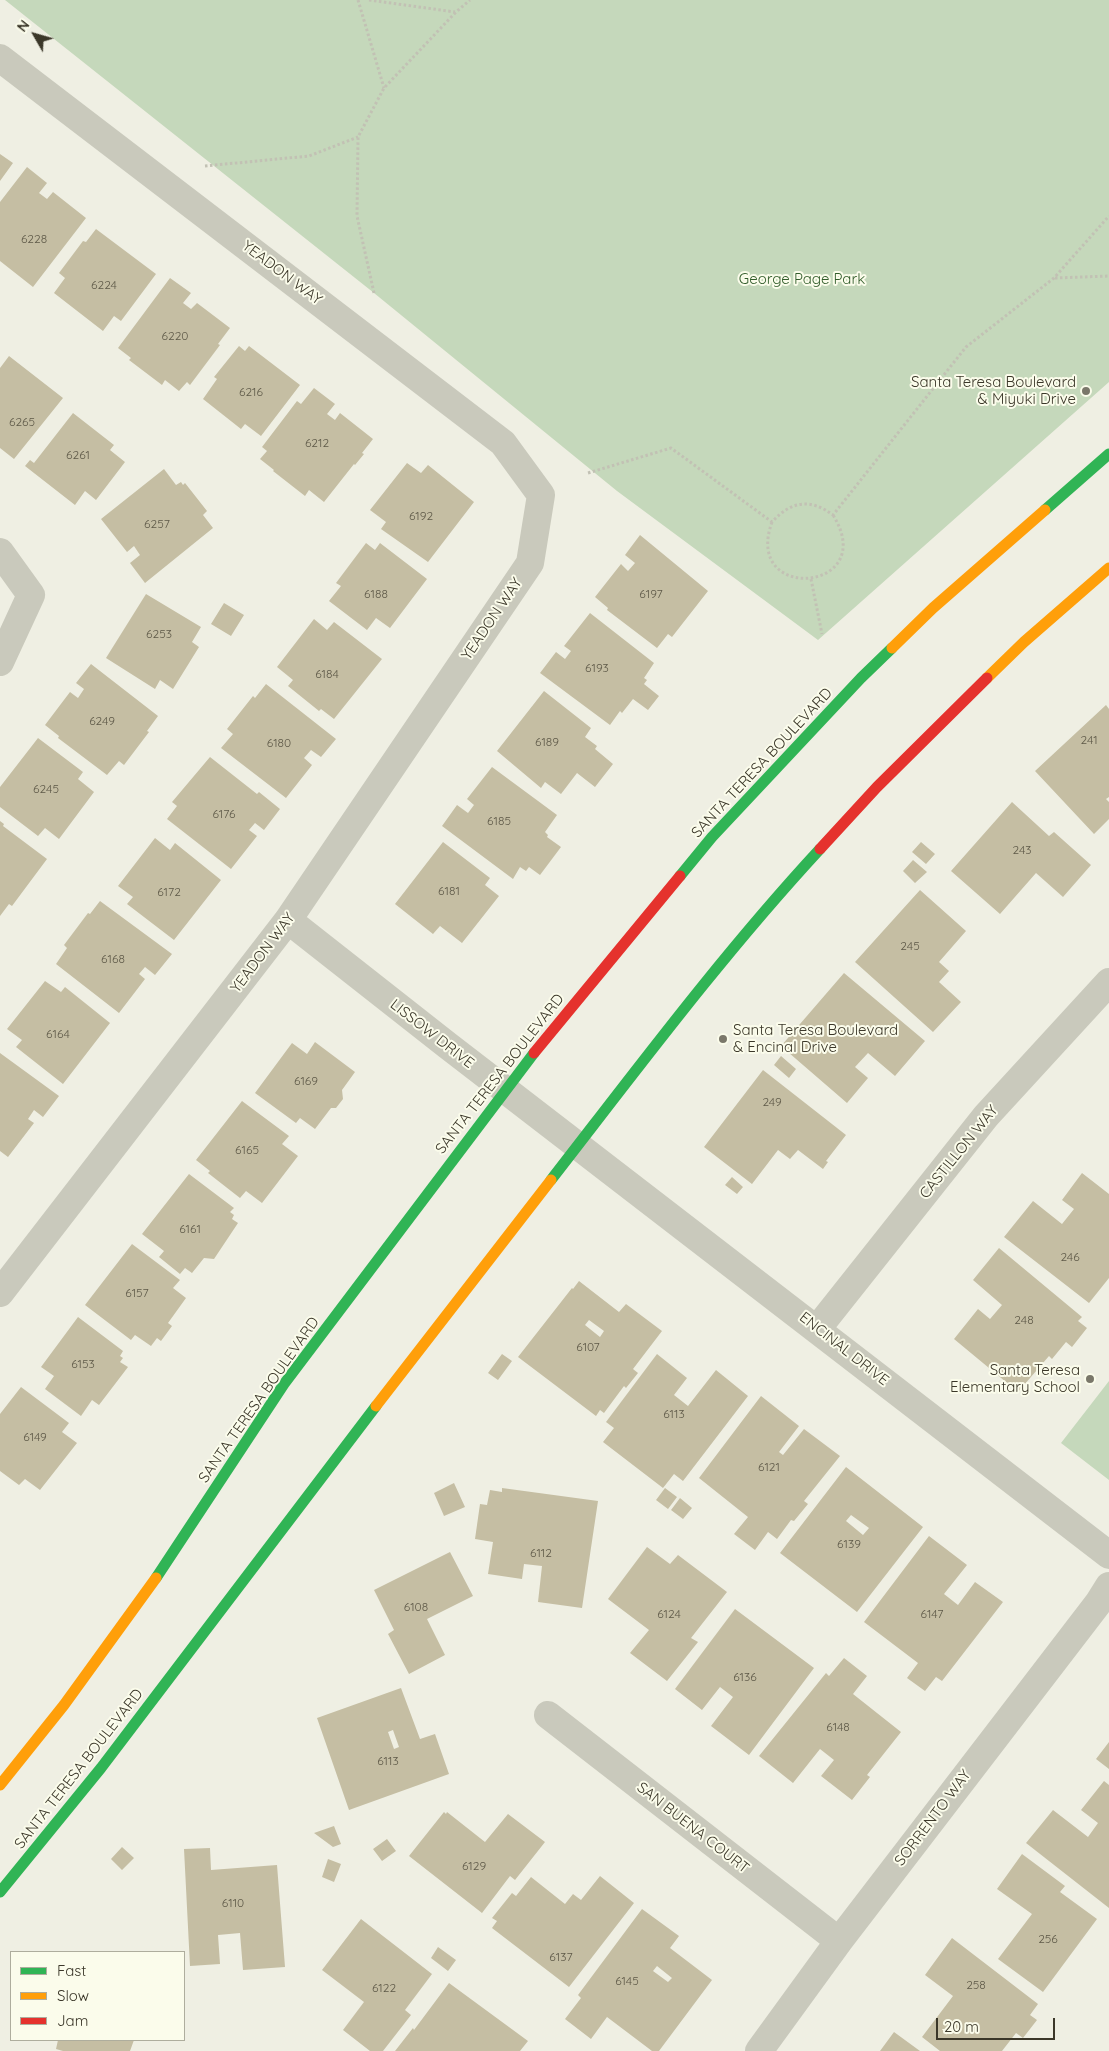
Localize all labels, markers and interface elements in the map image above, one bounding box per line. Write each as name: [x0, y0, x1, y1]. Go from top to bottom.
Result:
north arrow: [10, 10, 60, 60]
text: N: [13, 16, 33, 35]
house number: 6228: [21, 232, 47, 246]
street label: YEADON WAY: [238, 237, 326, 309]
park label: George Page Park: [739, 270, 865, 288]
house number: 6224: [91, 278, 117, 292]
house number: 6220: [162, 329, 188, 343]
place label: Santa Teresa Boulevard & Miyuki Drive: [911, 373, 1076, 408]
house number: 6216: [239, 385, 263, 399]
marker: Santa Teresa Boulevard & Miyuki Drive: [1080, 385, 1092, 397]
house number: 6265: [9, 415, 35, 429]
house number: 6212: [305, 436, 329, 450]
house number: 6261: [66, 448, 90, 462]
house number: 6192: [409, 509, 433, 523]
house number: 6257: [144, 517, 170, 531]
street label: YEADON WAY: [458, 574, 526, 664]
house number: 6188: [364, 587, 388, 601]
house number: 6197: [639, 587, 663, 601]
house number: 6253: [146, 627, 172, 641]
house number: 6193: [585, 661, 609, 675]
house number: 6184: [315, 667, 339, 681]
street label: SANTA TERESA BOULEVARD: [688, 684, 836, 842]
house number: 6249: [89, 714, 115, 728]
house number: 241: [1080, 733, 1098, 747]
house number: 6189: [535, 735, 559, 749]
house number: 6180: [267, 736, 291, 750]
house number: 6245: [33, 782, 59, 796]
house number: 6176: [212, 807, 236, 821]
house number: 6185: [487, 814, 511, 828]
house number: 243: [1012, 843, 1032, 857]
house number: 6181: [438, 884, 460, 898]
house number: 6172: [157, 885, 181, 899]
street label: YEADON WAY: [227, 909, 299, 997]
house number: 245: [900, 939, 920, 953]
house number: 6168: [101, 952, 125, 966]
street label: SANTA TERESA BOULEVARD: [432, 990, 568, 1158]
street label: LISSOW DRIVE: [386, 996, 478, 1072]
place label: Santa Teresa Boulevard & Encinal Drive: [733, 1021, 898, 1056]
house number: 6164: [46, 1027, 70, 1041]
marker: Santa Teresa Boulevard & Encinal Drive: [717, 1033, 729, 1045]
house number: 6169: [294, 1074, 318, 1088]
house number: 249: [762, 1095, 782, 1109]
street label: CASTILLON WAY: [916, 1102, 1002, 1202]
house number: 6165: [235, 1143, 259, 1157]
house number: 6161: [179, 1222, 201, 1236]
house number: 246: [1060, 1250, 1080, 1264]
house number: 6157: [125, 1286, 149, 1300]
street label: ENCINAL DRIVE: [796, 1308, 892, 1390]
house number: 248: [1014, 1313, 1034, 1327]
street label: SANTA TERESA BOULEVARD: [195, 1314, 323, 1486]
house number: 6107: [576, 1340, 600, 1354]
house number: 6153: [71, 1357, 95, 1371]
place label: Santa Teresa Elementary School: [950, 1361, 1080, 1396]
marker: Santa Teresa Elementary School: [1084, 1373, 1096, 1385]
house number: 6113: [663, 1407, 685, 1421]
house number: 6149: [23, 1430, 47, 1444]
house number: 6121: [758, 1460, 780, 1474]
house number: 6139: [837, 1537, 861, 1551]
house number: 6112: [530, 1546, 552, 1560]
house number: 6108: [404, 1600, 428, 1614]
house number: 6124: [657, 1607, 681, 1621]
house number: 6147: [921, 1607, 943, 1621]
house number: 6136: [733, 1670, 757, 1684]
street label: SANTA TERESA BOULEVARD: [11, 1685, 147, 1853]
house number: 6148: [826, 1720, 850, 1734]
house number: 6113: [377, 1754, 399, 1768]
street label: SORRENTO WAY: [891, 1766, 975, 1870]
street label: SAN BUENA COURT: [633, 1779, 753, 1877]
house number: 6129: [462, 1859, 486, 1873]
house number: 6110: [222, 1896, 244, 1910]
house number: 256: [1038, 1932, 1058, 1946]
house number: 6137: [549, 1950, 573, 1964]
legend: [10, 1951, 185, 2041]
text: Fast: [57, 1961, 86, 1980]
house number: 6145: [615, 1974, 639, 1988]
house number: 258: [966, 1978, 986, 1992]
house number: 6122: [372, 1981, 396, 1995]
text: Slow: [57, 1986, 89, 2005]
scale bar: [939, 2008, 1058, 2040]
text: Jam: [57, 2011, 88, 2030]
text: 20 m: [944, 2017, 979, 2036]

